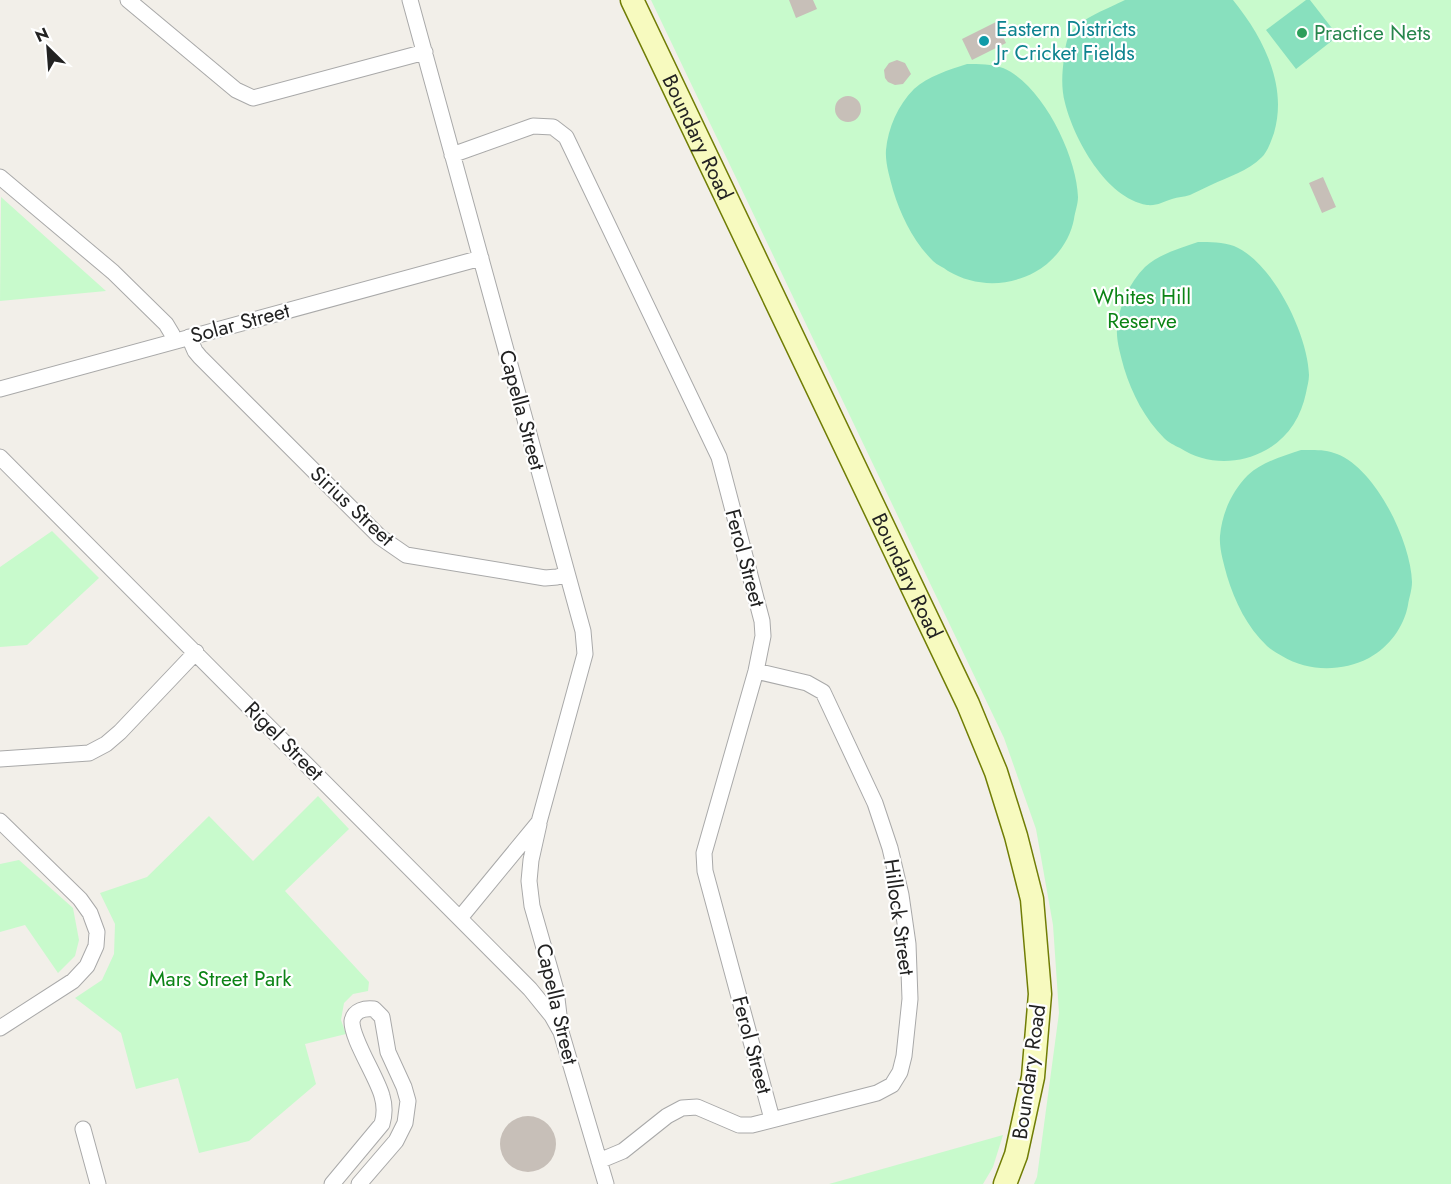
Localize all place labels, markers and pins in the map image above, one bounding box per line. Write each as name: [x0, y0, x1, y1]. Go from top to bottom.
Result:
place label: Eastern Districts Jr Cricket Fields: [993, 14, 1136, 68]
place label: Practice Nets: [1314, 18, 1431, 48]
marker: Practice Nets: [1295, 26, 1309, 40]
marker: Eastern Districts Jr Cricket Fields: [977, 34, 991, 48]

